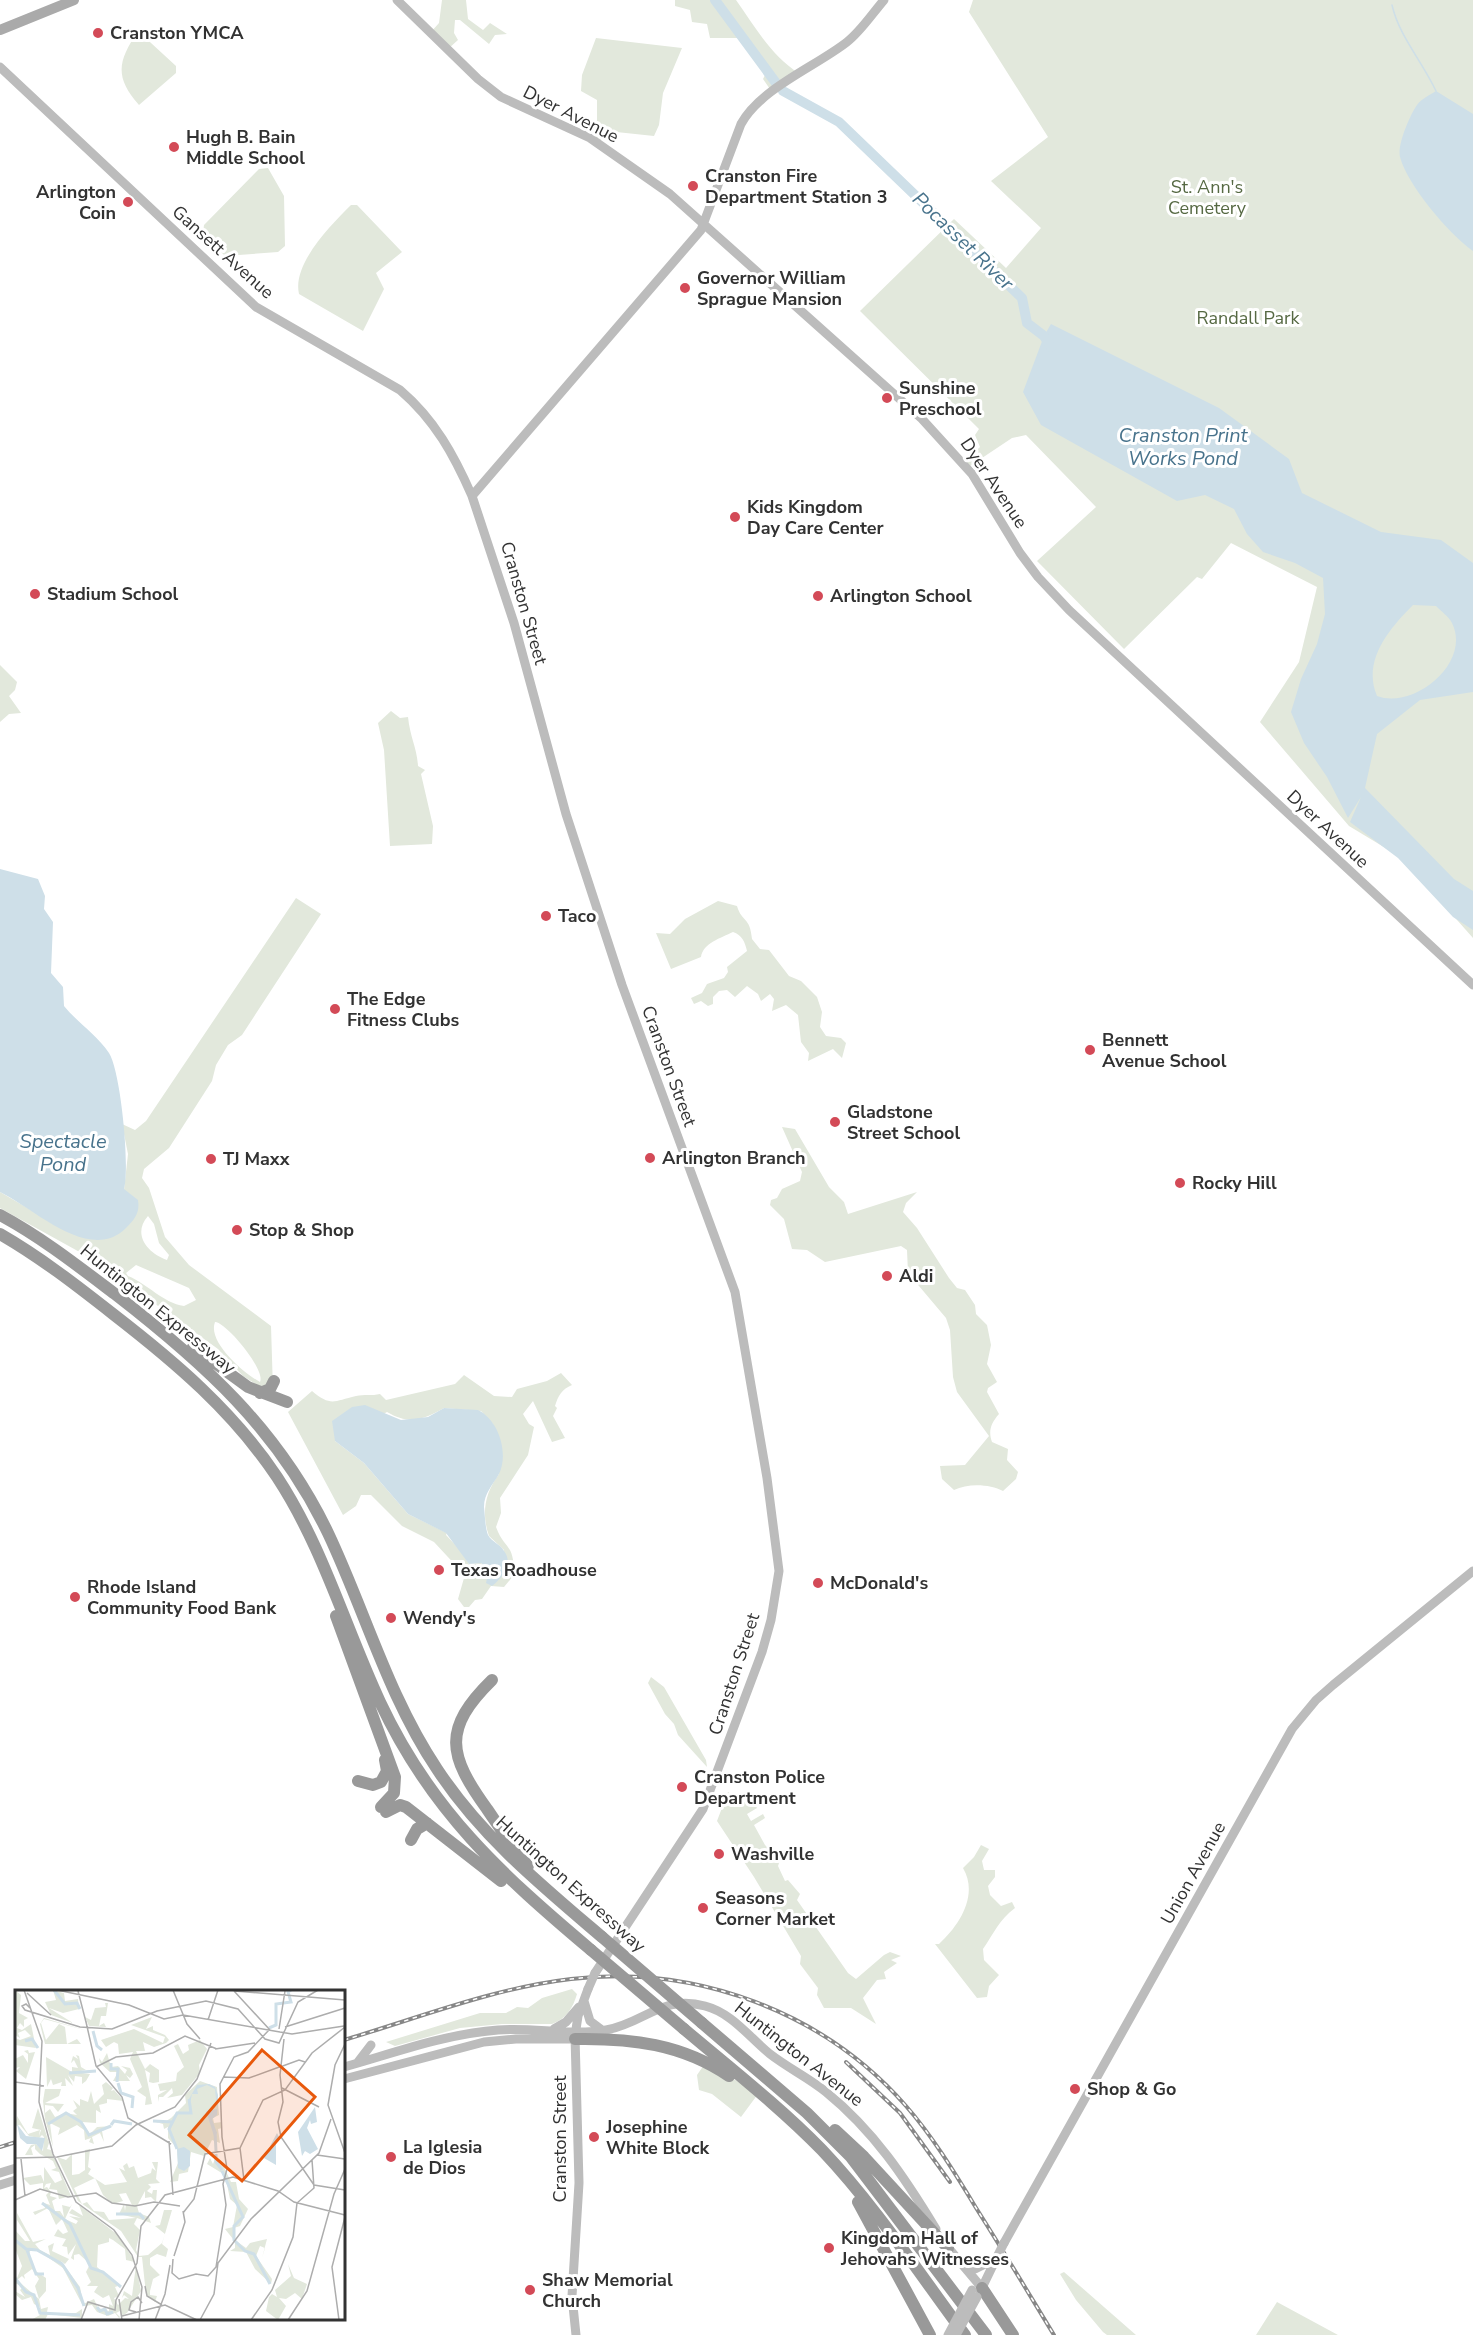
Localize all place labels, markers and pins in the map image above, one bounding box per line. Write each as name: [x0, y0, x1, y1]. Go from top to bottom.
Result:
place label: Cranston YMCA: [110, 21, 244, 45]
marker: Cranston YMCA: [91, 26, 105, 40]
place label: Hugh B. Bain Middle School: [186, 125, 305, 170]
marker: Hugh B. Bain Middle School: [167, 140, 181, 154]
place label: Cranston Fire Department Station 3: [705, 164, 888, 209]
marker: Cranston Fire Department Station 3: [686, 179, 700, 193]
place label: Arlington Coin: [36, 180, 116, 225]
marker: Arlington Coin: [121, 195, 135, 209]
place label: Governor William Sprague Mansion: [697, 266, 846, 311]
marker: Governor William Sprague Mansion: [678, 281, 692, 295]
place label: Sunshine Preschool: [899, 376, 982, 421]
marker: Sunshine Preschool: [880, 391, 894, 405]
place label: Kids Kingdom Day Care Center: [747, 495, 884, 540]
marker: Kids Kingdom Day Care Center: [728, 510, 742, 524]
place label: Stadium School: [47, 582, 179, 606]
place label: Arlington School: [830, 584, 972, 608]
marker: Stadium School: [28, 587, 42, 601]
marker: Arlington School: [811, 589, 825, 603]
place label: Taco: [558, 904, 596, 928]
marker: Taco: [539, 909, 553, 923]
place label: The Edge Fitness Clubs: [347, 987, 460, 1032]
marker: The Edge Fitness Clubs: [328, 1002, 342, 1016]
place label: Bennett Avenue School: [1102, 1028, 1227, 1073]
marker: Bennett Avenue School: [1083, 1043, 1097, 1057]
place label: Gladstone Street School: [847, 1100, 960, 1145]
marker: Gladstone Street School: [828, 1115, 842, 1129]
place label: Arlington Branch: [662, 1146, 806, 1170]
place label: TJ Maxx: [223, 1147, 290, 1171]
marker: Arlington Branch: [643, 1151, 657, 1165]
marker: TJ Maxx: [204, 1152, 218, 1166]
place label: Rocky Hill: [1192, 1171, 1277, 1195]
marker: Rocky Hill: [1173, 1176, 1187, 1190]
place label: Stop & Shop: [249, 1218, 354, 1242]
marker: Stop & Shop: [230, 1223, 244, 1237]
place label: Aldi: [899, 1264, 933, 1288]
marker: Aldi: [880, 1269, 894, 1283]
place label: Texas Roadhouse: [451, 1558, 597, 1582]
marker: Texas Roadhouse: [432, 1563, 446, 1577]
place label: McDonald's: [830, 1571, 928, 1595]
place label: Rhode Island Community Food Bank: [87, 1575, 276, 1620]
marker: McDonald's: [811, 1576, 825, 1590]
marker: Rhode Island Community Food Bank: [68, 1590, 82, 1604]
place label: Wendy's: [403, 1606, 476, 1630]
marker: Wendy's: [384, 1611, 398, 1625]
place label: Cranston Police Department: [694, 1765, 825, 1810]
marker: Cranston Police Department: [675, 1780, 689, 1794]
place label: Washville: [731, 1842, 814, 1866]
marker: Washville: [712, 1847, 726, 1861]
place label: Seasons Corner Market: [715, 1886, 835, 1931]
marker: Seasons Corner Market: [696, 1901, 710, 1915]
place label: Shop & Go: [1087, 2077, 1176, 2101]
marker: Shop & Go: [1068, 2082, 1082, 2096]
place label: Josephine White Block: [605, 2115, 709, 2160]
marker: Josephine White Block: [587, 2130, 601, 2144]
place label: La Iglesia de Dios: [403, 2135, 482, 2180]
marker: La Iglesia de Dios: [384, 2150, 398, 2164]
place label: Kingdom Hall of Jehovahs Witnesses: [840, 2226, 1009, 2271]
marker: Kingdom Hall of Jehovahs Witnesses: [822, 2241, 836, 2255]
place label: Shaw Memorial Church: [542, 2268, 673, 2313]
marker: Shaw Memorial Church: [523, 2283, 537, 2297]

